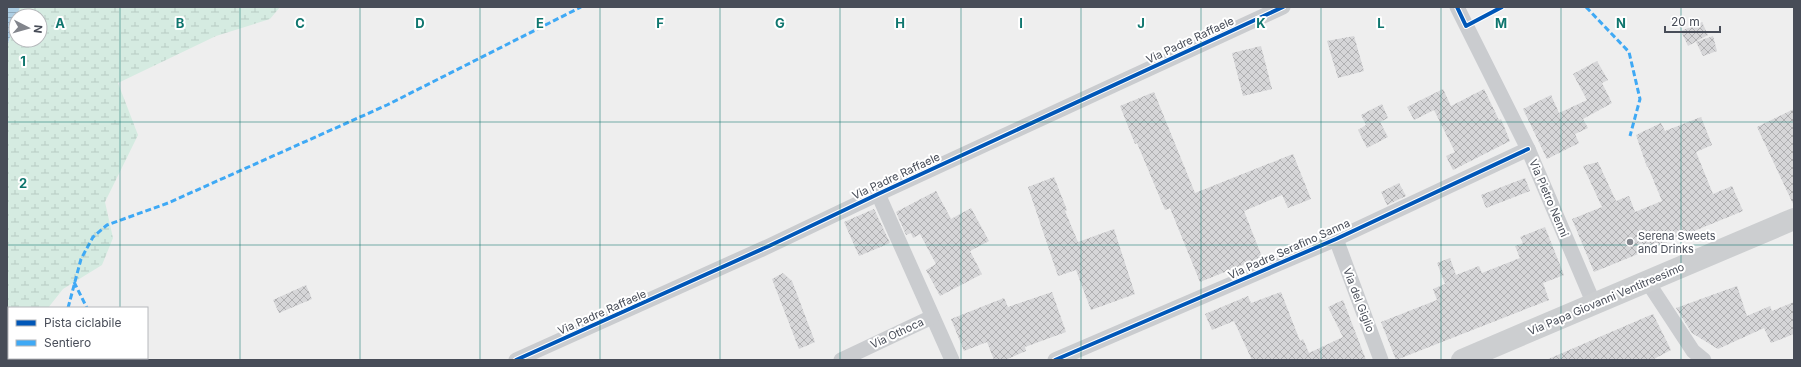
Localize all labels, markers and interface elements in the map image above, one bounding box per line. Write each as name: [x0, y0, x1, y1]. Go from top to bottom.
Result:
north arrow: [8, 8, 48, 48]
scale bar: [1665, 8, 1720, 34]
street label: Via Padre Raffaele: [1144, 14, 1236, 66]
text: 20 m: [1671, 14, 1700, 29]
text: A: [55, 15, 65, 31]
text: B: [176, 15, 185, 31]
text: C: [295, 15, 305, 31]
text: D: [415, 15, 425, 31]
text: E: [536, 15, 544, 31]
text: F: [656, 15, 664, 31]
text: G: [775, 15, 785, 31]
text: H: [895, 15, 905, 31]
text: I: [1019, 15, 1023, 31]
text: J: [1137, 15, 1145, 31]
text: K: [1256, 15, 1266, 31]
text: L: [1377, 15, 1385, 31]
text: M: [1495, 15, 1507, 31]
text: N: [1616, 15, 1626, 31]
text: N: [31, 24, 45, 34]
text: 1: [20, 53, 26, 69]
street label: Via Padre Raffaele: [850, 150, 942, 202]
street label: Via Pietro Nenni: [1526, 157, 1572, 239]
text: 2: [19, 175, 27, 191]
street label: Via Padre Serafino Sanna: [1226, 216, 1352, 282]
place label: Serena Sweets and Drinks: [1638, 229, 1716, 256]
marker: Serena Sweets and Drinks: [1625, 237, 1635, 247]
street label: Via Papa Giovanni Ventitreesimo: [1526, 259, 1687, 338]
street label: Via del Giglio: [1340, 266, 1378, 335]
street label: Via Padre Raffaele: [556, 286, 648, 338]
legend: [8, 307, 148, 359]
text: Pista ciclabile: [44, 315, 121, 330]
street label: Via Othoca: [868, 315, 926, 351]
text: Sentiero: [44, 335, 91, 350]

